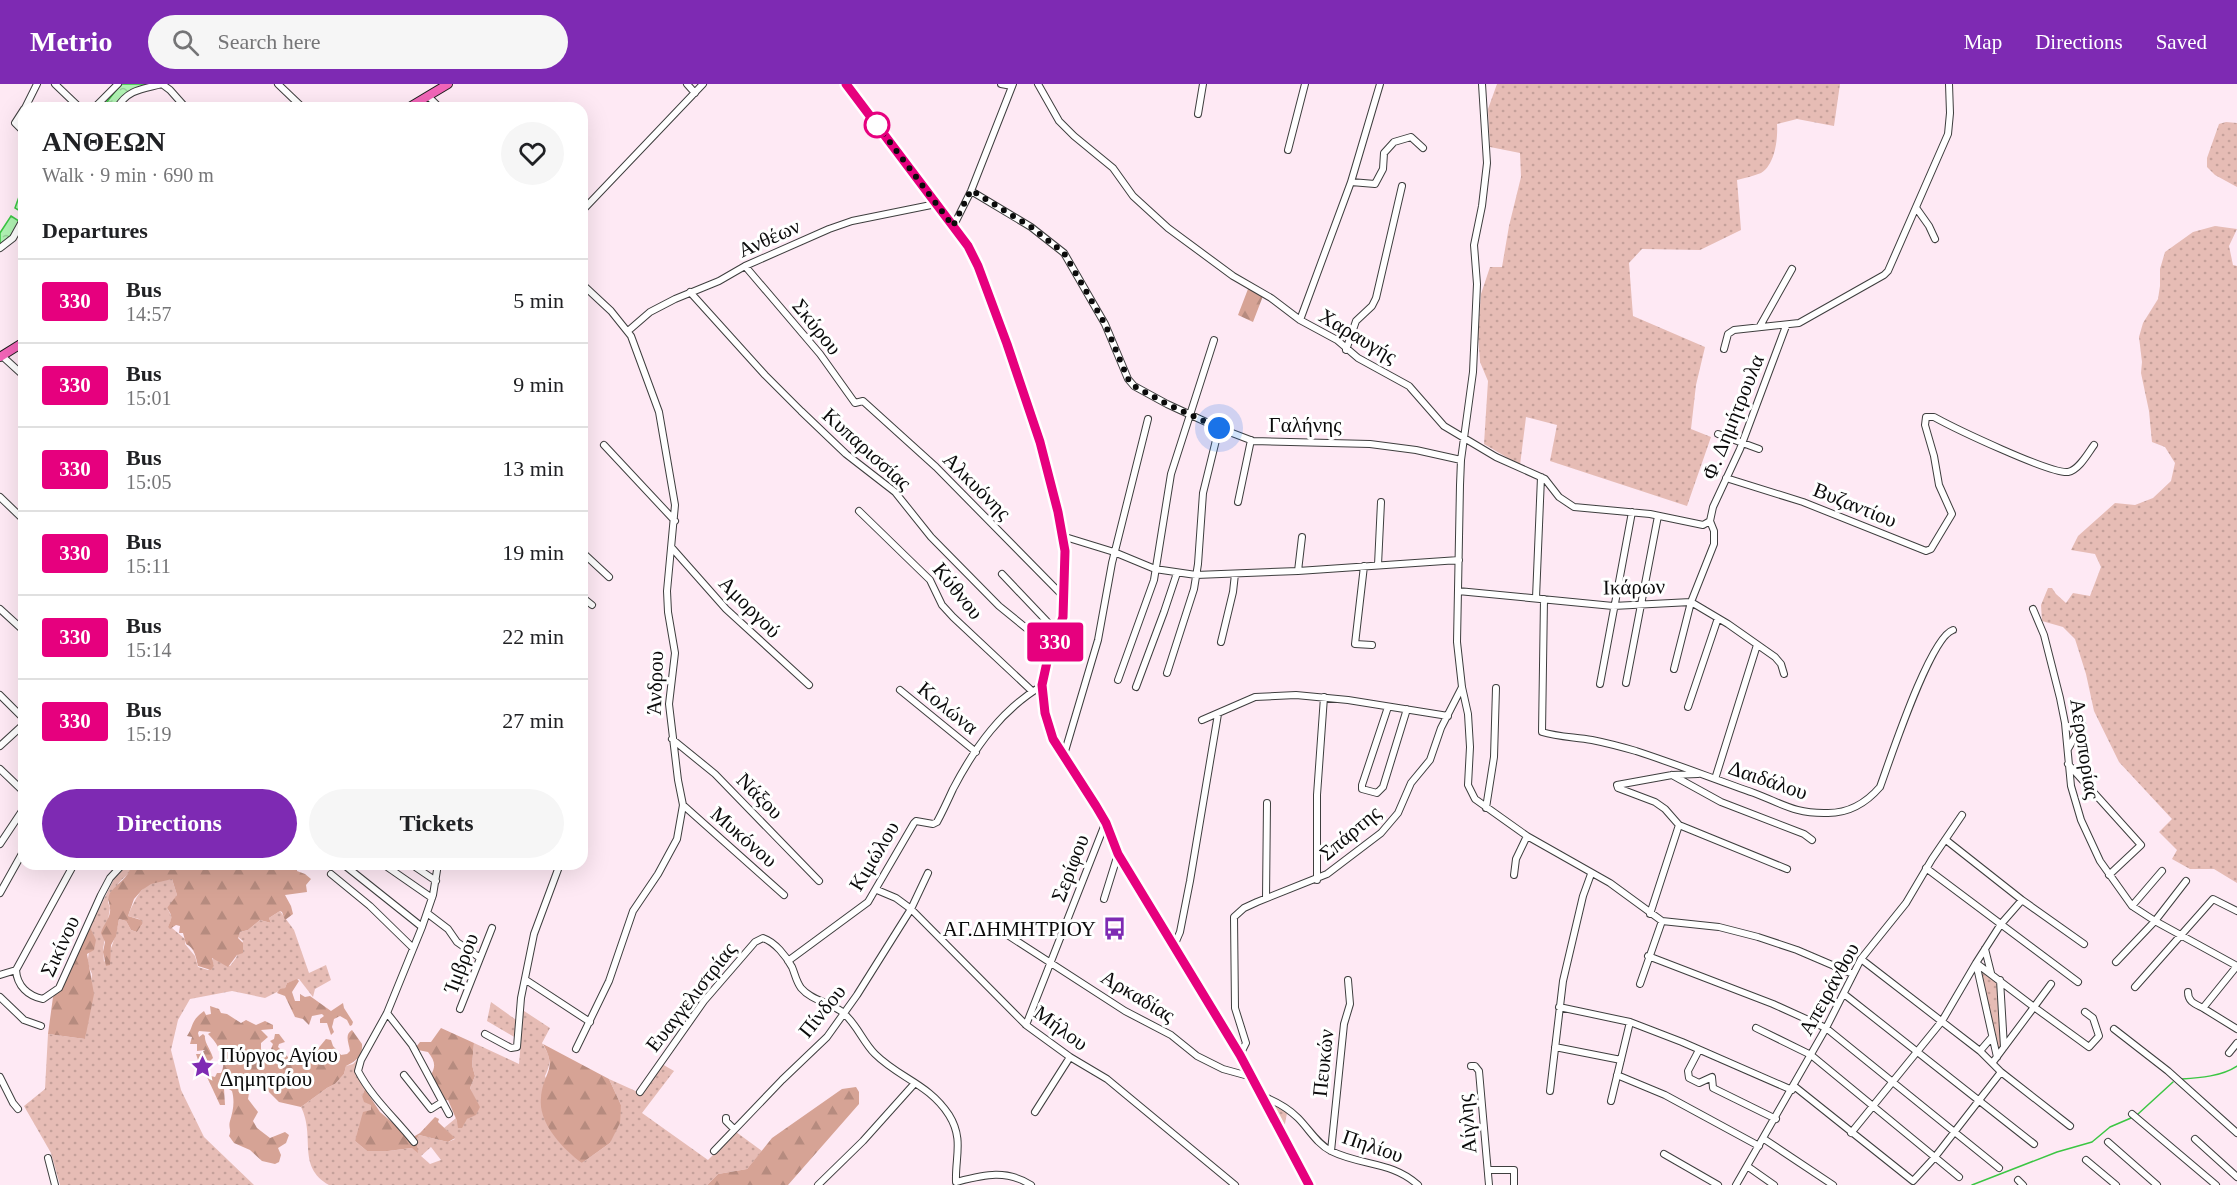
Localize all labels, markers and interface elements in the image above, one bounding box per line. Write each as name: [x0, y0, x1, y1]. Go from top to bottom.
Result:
search box: [148, 15, 568, 69]
text: Metrio: [30, 26, 112, 57]
icon: search: [169, 26, 202, 59]
text: Search here: [217, 29, 321, 54]
text: Map: [1964, 30, 2002, 54]
text: Directions: [2035, 30, 2123, 54]
text: Saved: [2156, 30, 2207, 54]
unlabelled marker: [864, 112, 890, 138]
button: heart: [501, 122, 564, 185]
text: ΑΝΘΕΩΝ: [42, 126, 166, 157]
text: Walk · 9 min · 690 m: [42, 164, 214, 186]
street label: Ανθέων: [734, 214, 804, 262]
text: Departures: [42, 218, 148, 243]
text: Bus: [126, 277, 161, 302]
text: 5 min: [513, 288, 564, 313]
text: 330: [59, 289, 91, 313]
street label: Σκύρου: [787, 294, 847, 360]
text: 14:57: [126, 303, 172, 325]
street label: Χαραυγής: [1315, 303, 1402, 369]
street label: Φ. Δημήτρουλα: [1697, 351, 1769, 483]
text: Bus: [126, 361, 161, 386]
text: 9 min: [513, 372, 564, 397]
text: 330: [59, 373, 91, 397]
text: 15:01: [126, 387, 172, 409]
street label: Κυπαρισσίας: [818, 403, 917, 495]
your location: [1204, 413, 1234, 443]
street label: Γαλήνης: [1269, 413, 1342, 437]
text: Bus: [126, 445, 161, 470]
street label: Αλκυόνης: [938, 447, 1016, 525]
text: 13 min: [502, 456, 564, 481]
text: 330: [59, 457, 91, 481]
text: 15:05: [126, 471, 172, 493]
street label: Βυζαντίου: [1810, 477, 1900, 533]
text: Bus: [126, 529, 161, 554]
text: 19 min: [502, 540, 564, 565]
text: 330: [59, 541, 91, 565]
text: 15:11: [126, 555, 171, 577]
street label: Κύθνου: [928, 558, 988, 624]
street label: Αμοργού: [714, 571, 786, 643]
street label: Ικάρων: [1603, 574, 1665, 600]
text: Bus: [126, 613, 161, 638]
line badge: 330: [1020, 622, 1090, 662]
text: 22 min: [502, 624, 564, 649]
text: 330: [59, 625, 91, 649]
text: 330: [1039, 630, 1071, 654]
text: 15:14: [126, 639, 172, 661]
street label: Άνδρου: [642, 650, 668, 716]
street label: Κολώνα: [913, 677, 983, 739]
text: Bus: [126, 697, 161, 722]
street label: Αεροπορίας: [2065, 697, 2105, 802]
text: 27 min: [502, 708, 564, 733]
text: 330: [59, 709, 91, 733]
text: 15:19: [126, 723, 172, 745]
street label: Δαιδάλου: [1725, 755, 1811, 805]
street label: Νάξου: [732, 768, 788, 824]
button: Directions: [42, 789, 297, 858]
button: Tickets: [309, 789, 564, 858]
street label: Σπάρτης: [1315, 800, 1386, 865]
street label: Μυκόνου: [706, 802, 782, 872]
street label: Κιμώλου: [844, 817, 904, 895]
street label: Σερίφου: [1046, 831, 1094, 905]
street label: Σικίνου: [35, 912, 85, 980]
bus stop icon: ΑΓ.ΔΗΜΗΤΡΙΟΥ: [1101, 916, 1127, 942]
place label: ΑΓ.ΔΗΜΗΤΡΙΟΥ: [943, 917, 1096, 941]
street label: Ίμβρου: [438, 930, 483, 997]
street label: Ευαγγελιστρίας: [641, 937, 742, 1056]
street label: Απειράνθου: [1794, 939, 1864, 1039]
street label: Αρκαδίας: [1097, 965, 1180, 1028]
street label: Πίνδου: [793, 980, 851, 1042]
street label: Μήλου: [1029, 1000, 1093, 1056]
street label: Πευκών: [1308, 1028, 1338, 1098]
place label: Πύργος Αγίου Δημητρίου: [220, 1043, 338, 1091]
place icon: Πύργος Αγίου Δημητρίου: [189, 1054, 215, 1080]
street label: Αίγλης: [1452, 1093, 1482, 1155]
street label: Πηλίου: [1339, 1124, 1407, 1168]

